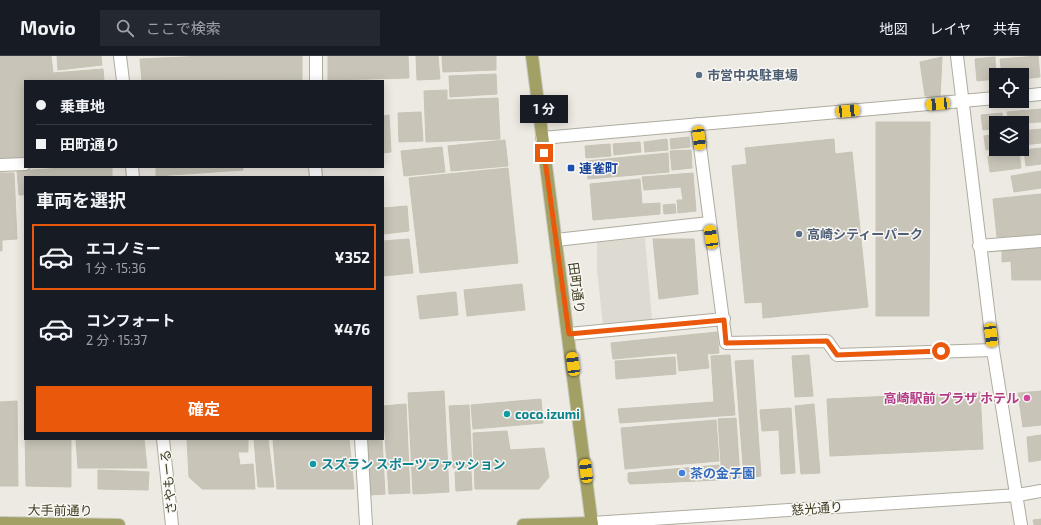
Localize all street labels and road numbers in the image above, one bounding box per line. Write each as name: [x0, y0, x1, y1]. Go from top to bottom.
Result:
street label: 田町通り: [565, 261, 589, 315]
street label: さやもーる: [157, 449, 179, 515]
street label: 慈光通り: [790, 498, 844, 518]
street label: 大手前通り: [27, 501, 93, 519]

